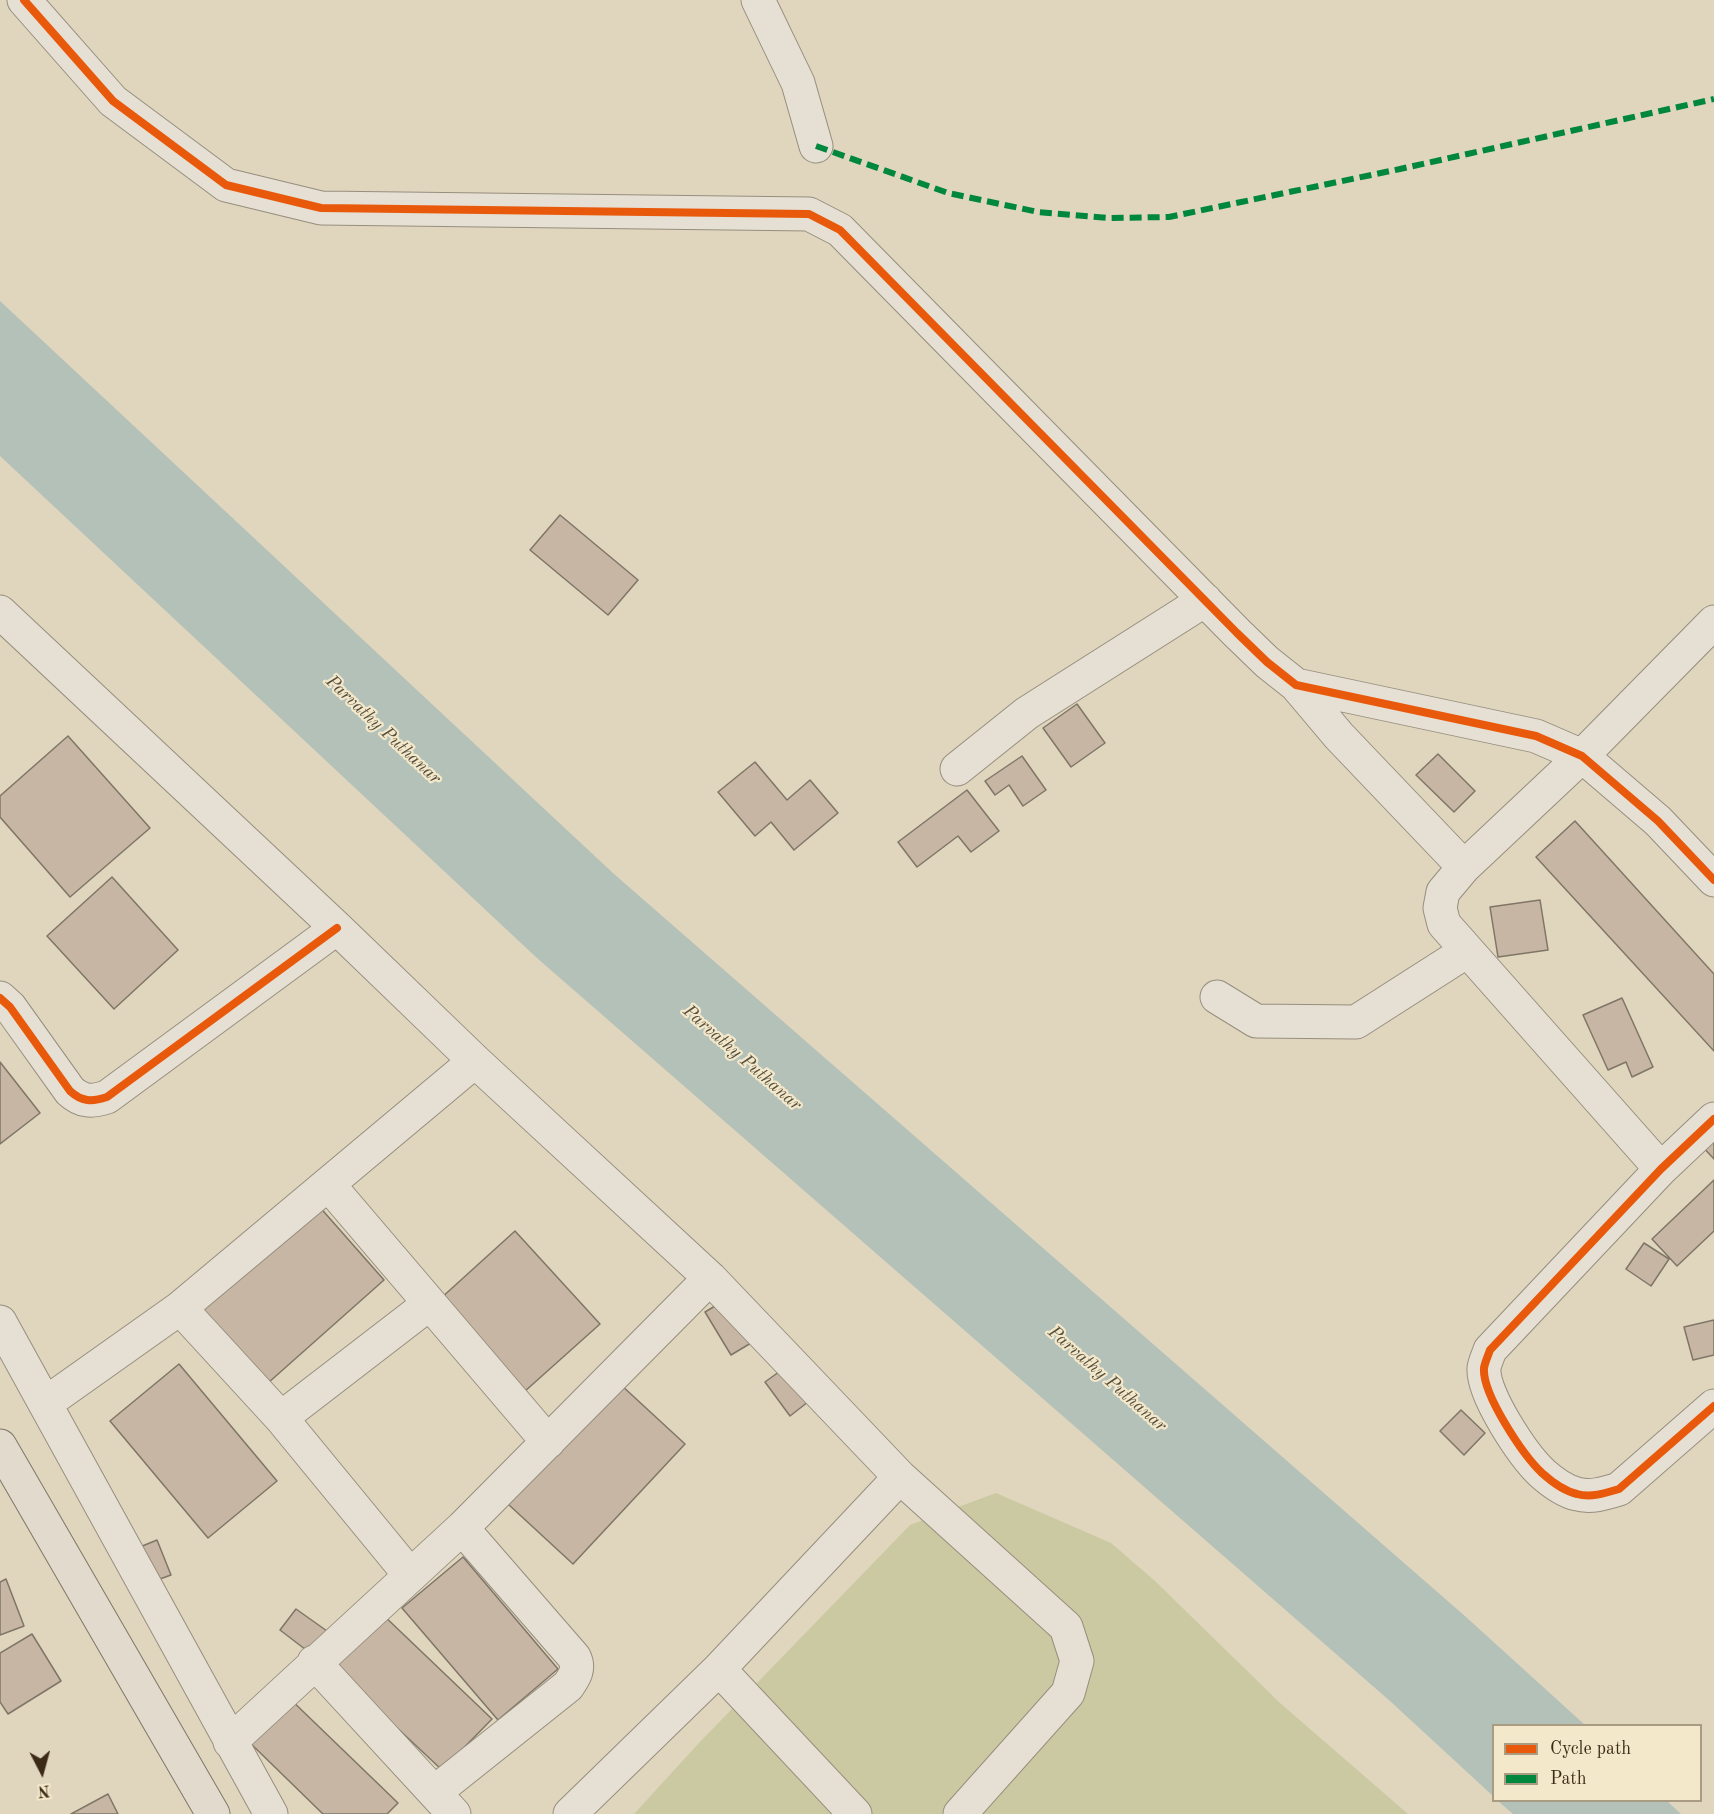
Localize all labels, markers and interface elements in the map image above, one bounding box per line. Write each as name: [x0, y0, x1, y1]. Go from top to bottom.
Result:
water label: Parvathy Puthanar: [321, 671, 445, 789]
water label: Parvathy Puthanar: [678, 1001, 806, 1115]
water label: Parvathy Puthanar: [1043, 1322, 1171, 1436]
legend: [1492, 1724, 1702, 1802]
text: Cycle path: [1550, 1740, 1631, 1758]
north arrow: [12, 1742, 72, 1802]
text: Path: [1550, 1770, 1586, 1788]
text: N: [37, 1781, 51, 1798]

